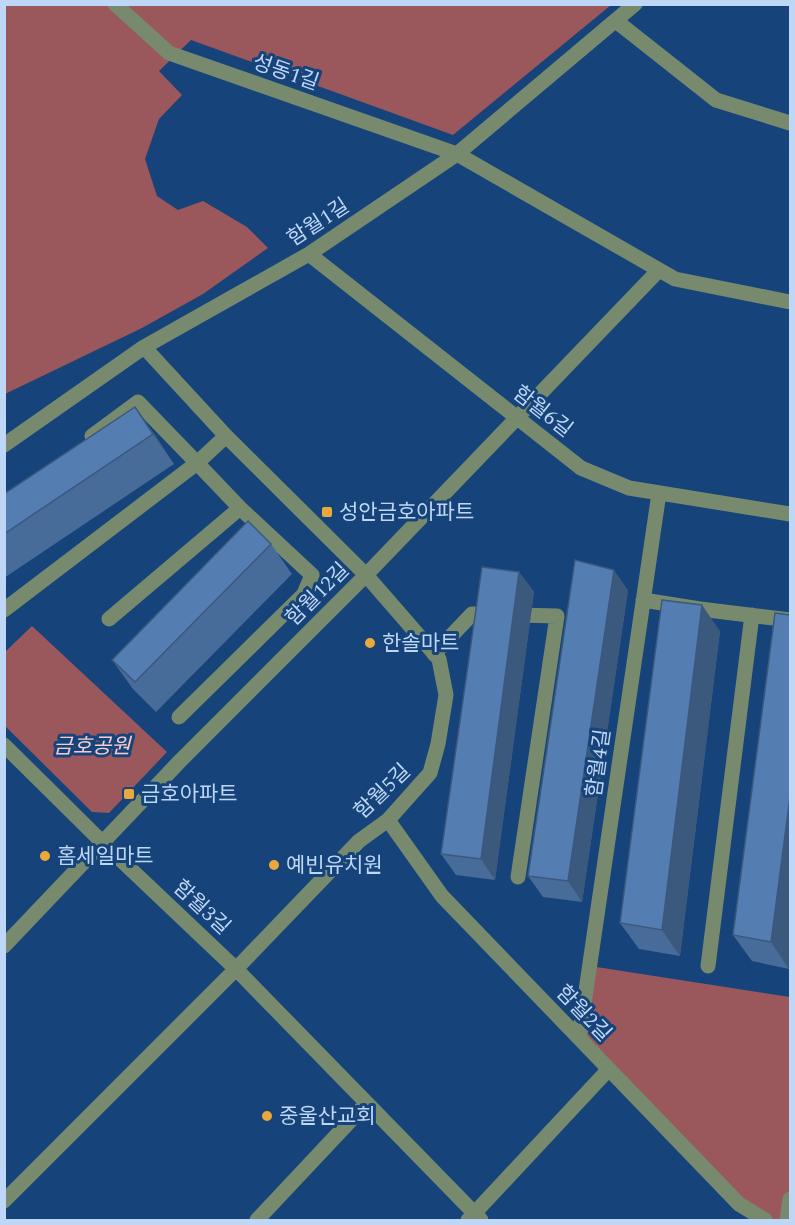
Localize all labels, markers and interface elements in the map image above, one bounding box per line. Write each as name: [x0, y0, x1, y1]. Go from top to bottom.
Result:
street label: 성동1길: [248, 47, 323, 99]
street label: 함월1길: [281, 191, 356, 255]
street label: 함월6길: [506, 378, 579, 445]
place label: 성안금호아파트: [339, 497, 474, 529]
marker: 성안금호아파트: [320, 505, 334, 519]
street label: 함월12길: [278, 555, 357, 634]
place label: 한솔마트: [382, 628, 459, 660]
marker: 한솔마트: [363, 636, 377, 650]
street label: 함월4길: [578, 727, 620, 799]
park label: 금호공원: [53, 731, 132, 763]
street label: 함월5길: [347, 756, 418, 827]
place label: 금호아파트: [141, 779, 238, 811]
marker: 금호아파트: [122, 787, 136, 801]
place label: 홈세일마트: [57, 841, 154, 873]
marker: 홈세일마트: [38, 849, 52, 863]
place label: 예빈유치원: [286, 850, 383, 882]
marker: 예빈유치원: [267, 858, 281, 872]
street label: 함월3길: [165, 873, 237, 943]
street label: 함월2길: [548, 978, 619, 1049]
place label: 중울산교회: [279, 1101, 376, 1133]
marker: 중울산교회: [260, 1109, 274, 1123]

